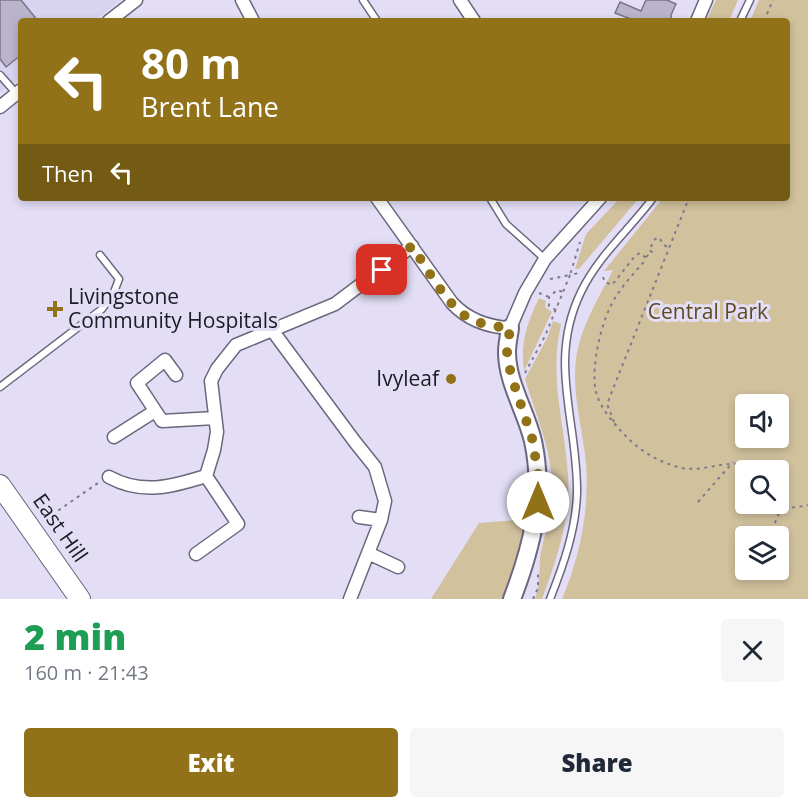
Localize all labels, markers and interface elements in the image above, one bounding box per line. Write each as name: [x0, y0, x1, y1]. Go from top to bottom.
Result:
text: 80 m: [141, 34, 241, 91]
icon: left: [42, 42, 120, 120]
text: Brent Lane: [141, 88, 279, 125]
icon: left: [105, 156, 138, 189]
text: Then: [42, 158, 93, 188]
pin: [356, 244, 407, 295]
icon: arrive: [365, 253, 398, 286]
place label: Livingstone Community Hospitals: [68, 282, 278, 334]
park label: Central Park: [648, 297, 768, 325]
marker: Livingstone Community Hospitals: [46, 300, 64, 318]
place label: Ivyleaf: [376, 364, 441, 392]
marker: Ivyleaf: [444, 372, 458, 386]
map controls: [735, 394, 789, 580]
button: sound: [735, 394, 789, 448]
button: search: [735, 460, 789, 514]
position arrow: [506, 470, 570, 534]
street label: East Hill: [27, 488, 95, 567]
button: layers: [735, 526, 789, 580]
text: 2 min: [24, 612, 126, 661]
button: close: [721, 619, 784, 682]
text: 160 m · 21:43: [24, 659, 149, 686]
button: Exit: [24, 728, 398, 797]
button: Share: [410, 728, 784, 797]

